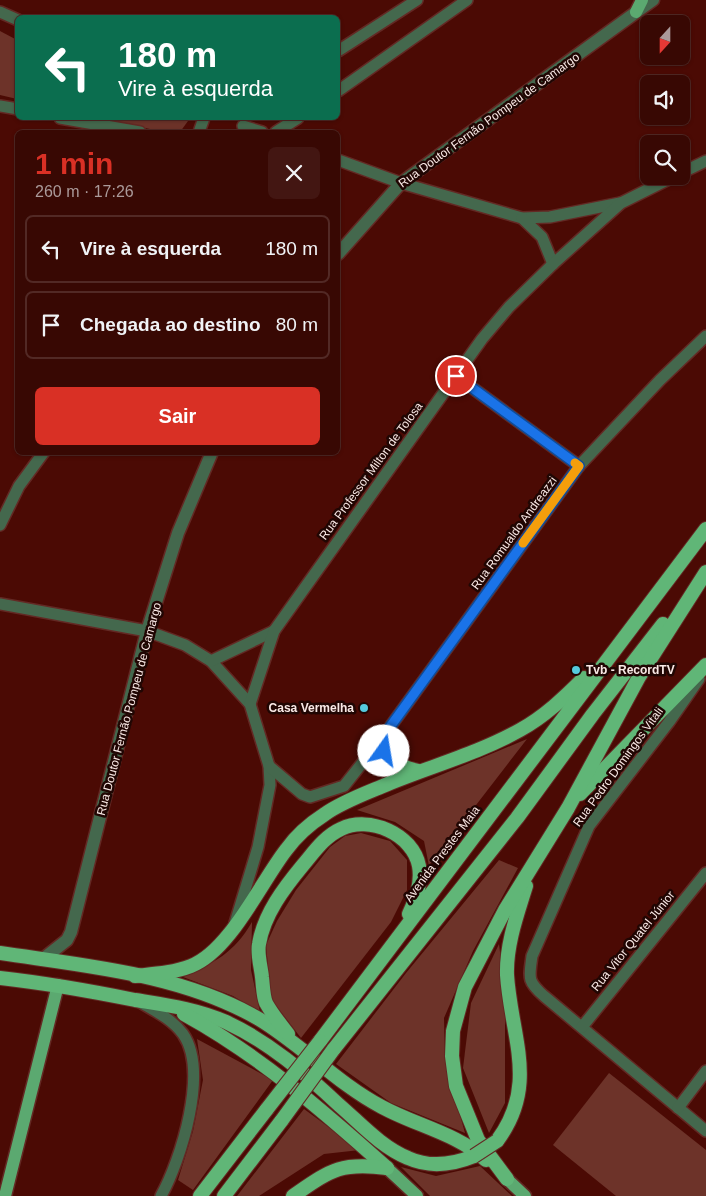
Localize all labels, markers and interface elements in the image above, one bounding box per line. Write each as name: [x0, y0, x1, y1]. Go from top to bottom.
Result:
north arrow: [640, 15, 690, 65]
map controls: [640, 15, 690, 185]
icon: left: [35, 35, 100, 100]
text: 180 m: [118, 35, 217, 74]
street label: Rua Doutor Fernão Pompeu de Camargo: [396, 49, 582, 190]
button: sound: [640, 75, 690, 125]
text: Vire à esquerda: [118, 76, 273, 101]
button: search: [640, 135, 690, 185]
text: 1 min: [35, 147, 113, 180]
button: close: [268, 147, 320, 199]
text: 260 m · 17:26: [35, 183, 134, 200]
icon: left: [37, 235, 65, 263]
text: Vire à esquerda: [80, 238, 221, 259]
text: 180 m: [265, 238, 318, 259]
icon: arrive: [37, 311, 65, 339]
text: Chegada ao destino: [80, 314, 261, 335]
text: 80 m: [276, 314, 318, 335]
pin: [435, 355, 477, 397]
icon: arrive: [442, 362, 470, 390]
button: Sair: [35, 387, 320, 445]
street label: Rua Professor Milton de Tolosa: [316, 399, 426, 542]
street label: Rua Romualdo Andreazzi: [468, 474, 560, 592]
street label: Rua Doutor Fernão Pompeu de Camargo: [94, 601, 164, 817]
place label: Tvb - RecordTV: [586, 663, 675, 677]
marker: Tvb - RecordTV: [570, 664, 582, 676]
place label: Casa Vermelha: [269, 701, 354, 715]
marker: Casa Vermelha: [358, 702, 370, 714]
street label: Rua Pedro Domingos Vitali: [570, 705, 666, 829]
position arrow: [357, 724, 409, 776]
street label: Avenida Prestes Maia: [401, 803, 483, 905]
street label: Rua Vitor Quatel Júnior: [588, 888, 678, 994]

